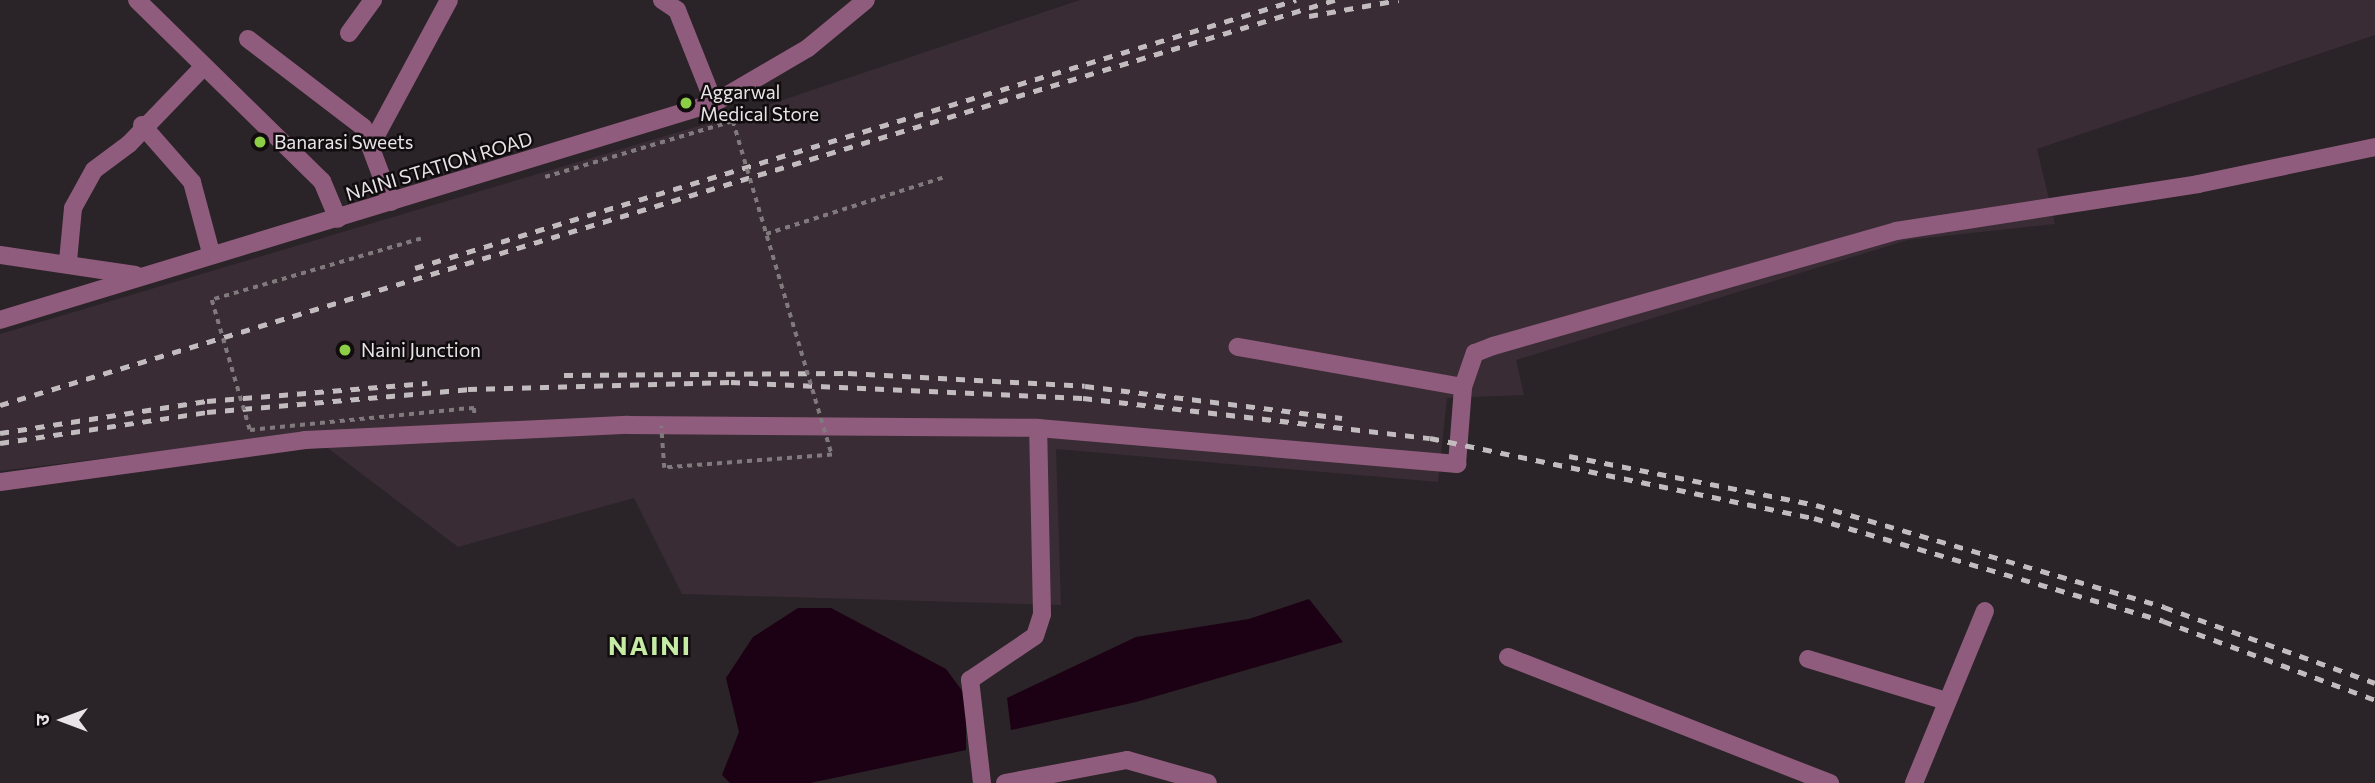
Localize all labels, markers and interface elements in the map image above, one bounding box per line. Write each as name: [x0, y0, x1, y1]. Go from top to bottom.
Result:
place label: Aggarwal Medical Store: [700, 81, 819, 125]
marker: Aggarwal Medical Store: [678, 95, 694, 111]
street label: NAINI STATION ROAD: [343, 127, 535, 205]
place label: Banarasi Sweets: [274, 131, 413, 153]
marker: Banarasi Sweets: [252, 134, 268, 150]
place label: Naini Junction: [361, 339, 481, 361]
marker: Naini Junction: [335, 340, 355, 360]
district label: NAINI: [609, 629, 691, 661]
north arrow: [28, 685, 98, 755]
text: उ: [30, 714, 53, 726]

